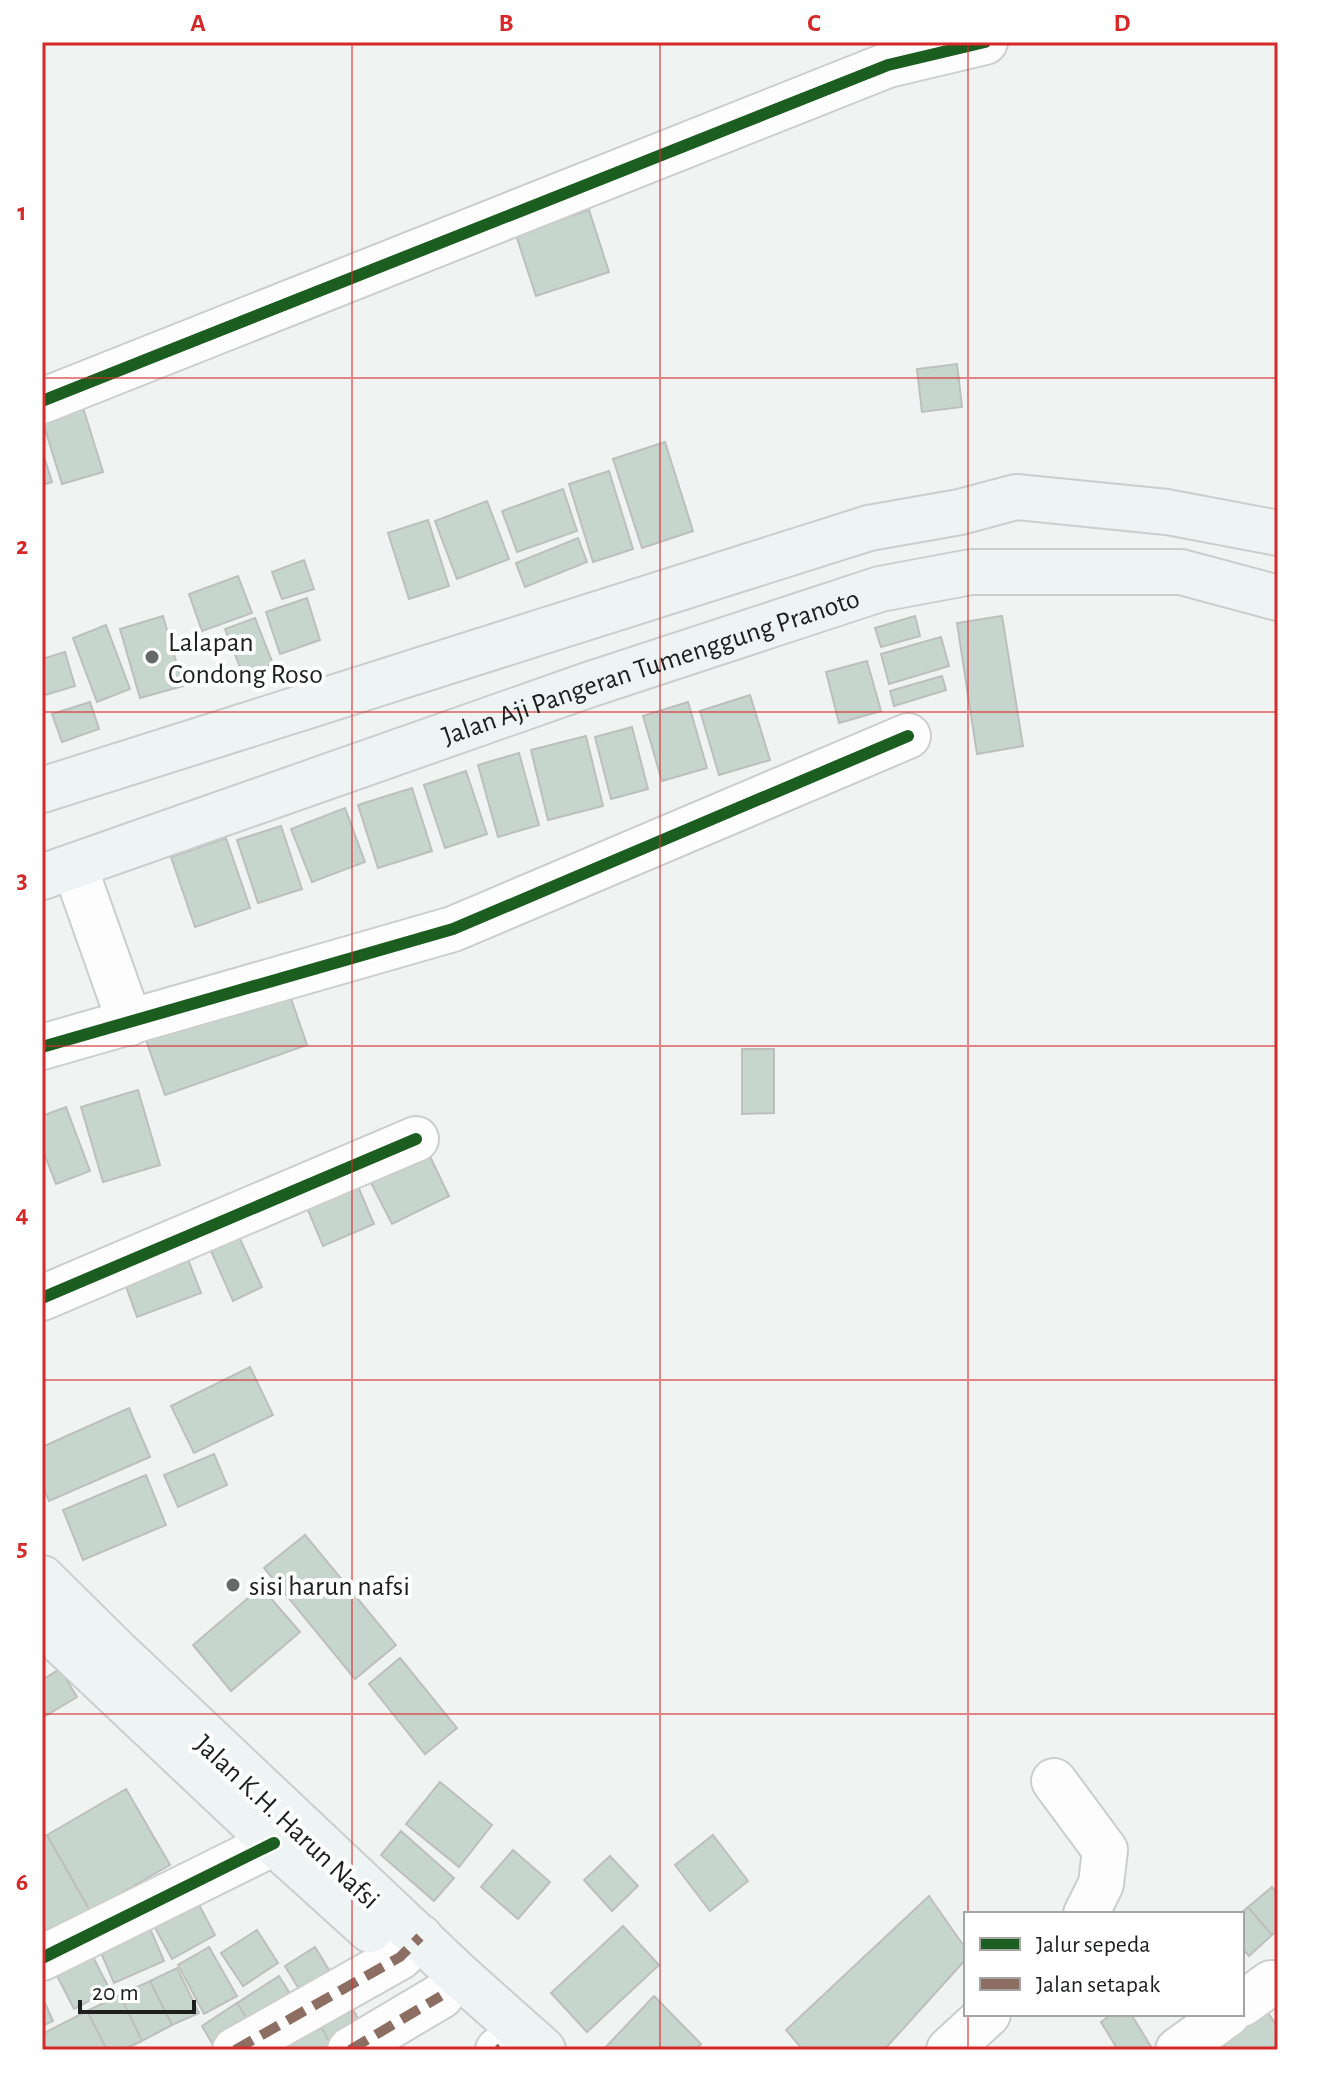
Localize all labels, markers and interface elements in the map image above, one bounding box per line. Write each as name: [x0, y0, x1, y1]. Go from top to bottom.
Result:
text: A: [190, 10, 206, 36]
text: B: [498, 10, 514, 36]
text: C: [807, 10, 821, 36]
text: D: [1113, 10, 1131, 36]
text: 1: [17, 199, 27, 225]
text: 2: [16, 533, 28, 559]
street label: Jalan Aji Pangeran Tumenggung Pranoto: [439, 585, 863, 751]
place label: Lalapan Condong Roso: [168, 629, 323, 689]
marker: Lalapan Condong Roso: [143, 648, 161, 666]
text: 3: [16, 867, 28, 893]
text: 4: [15, 1201, 29, 1227]
text: 5: [16, 1535, 28, 1561]
place label: sisi harun nafsi: [249, 1573, 410, 1601]
marker: sisi harun nafsi: [224, 1576, 242, 1594]
street label: Jalan K.H. Harun Nafsi: [189, 1730, 384, 1915]
text: 6: [16, 1869, 28, 1895]
legend: [964, 1912, 1244, 2016]
text: Jalur sepeda: [1036, 1933, 1150, 1957]
scale bar: [80, 1964, 194, 2014]
text: Jalan setapak: [1036, 1973, 1160, 1997]
text: 20 m: [92, 1981, 139, 2005]

